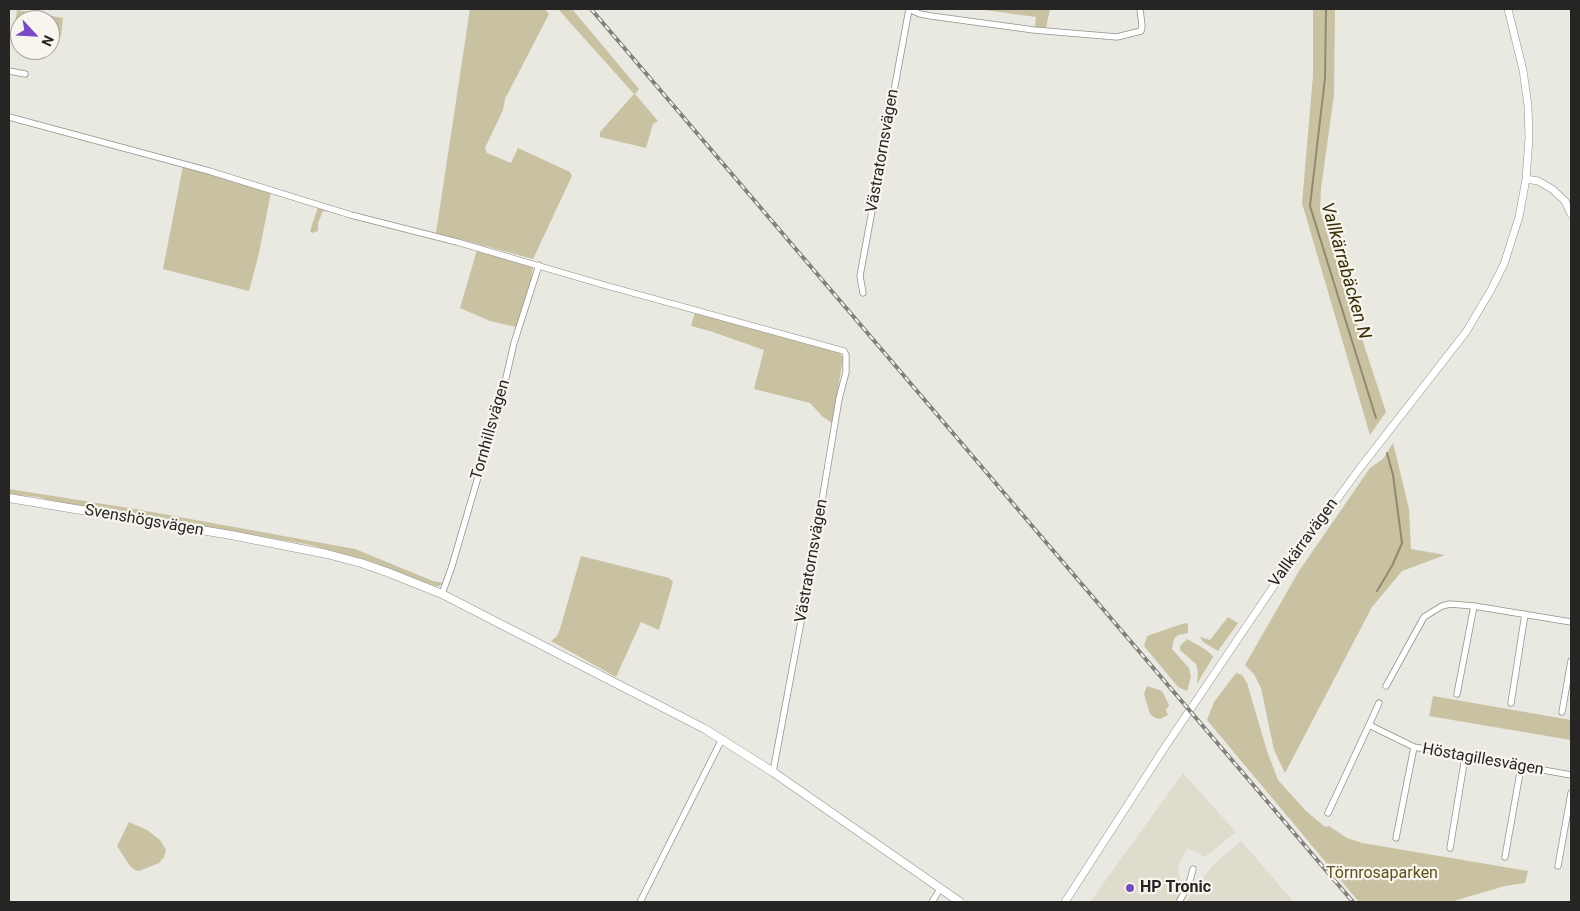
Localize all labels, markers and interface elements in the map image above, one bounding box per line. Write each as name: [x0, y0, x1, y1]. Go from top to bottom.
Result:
north arrow: [10, 10, 60, 60]
text: N: [38, 33, 57, 49]
street label: Västratornsvägen: [863, 88, 903, 214]
water label: Vallkärrabäcken N: [1315, 200, 1375, 342]
street label: Tornhillsvägen: [468, 378, 514, 482]
street label: Vallkärravägen: [1265, 495, 1343, 591]
street label: Västratornsvägen: [792, 498, 832, 624]
street label: Svenshögsvägen: [83, 501, 205, 541]
street label: Höstagillesvägen: [1421, 740, 1545, 780]
park label: Törnrosaparken: [1326, 864, 1438, 884]
place label: HP Tronic: [1140, 878, 1211, 898]
marker: HP Tronic: [1124, 882, 1136, 894]

